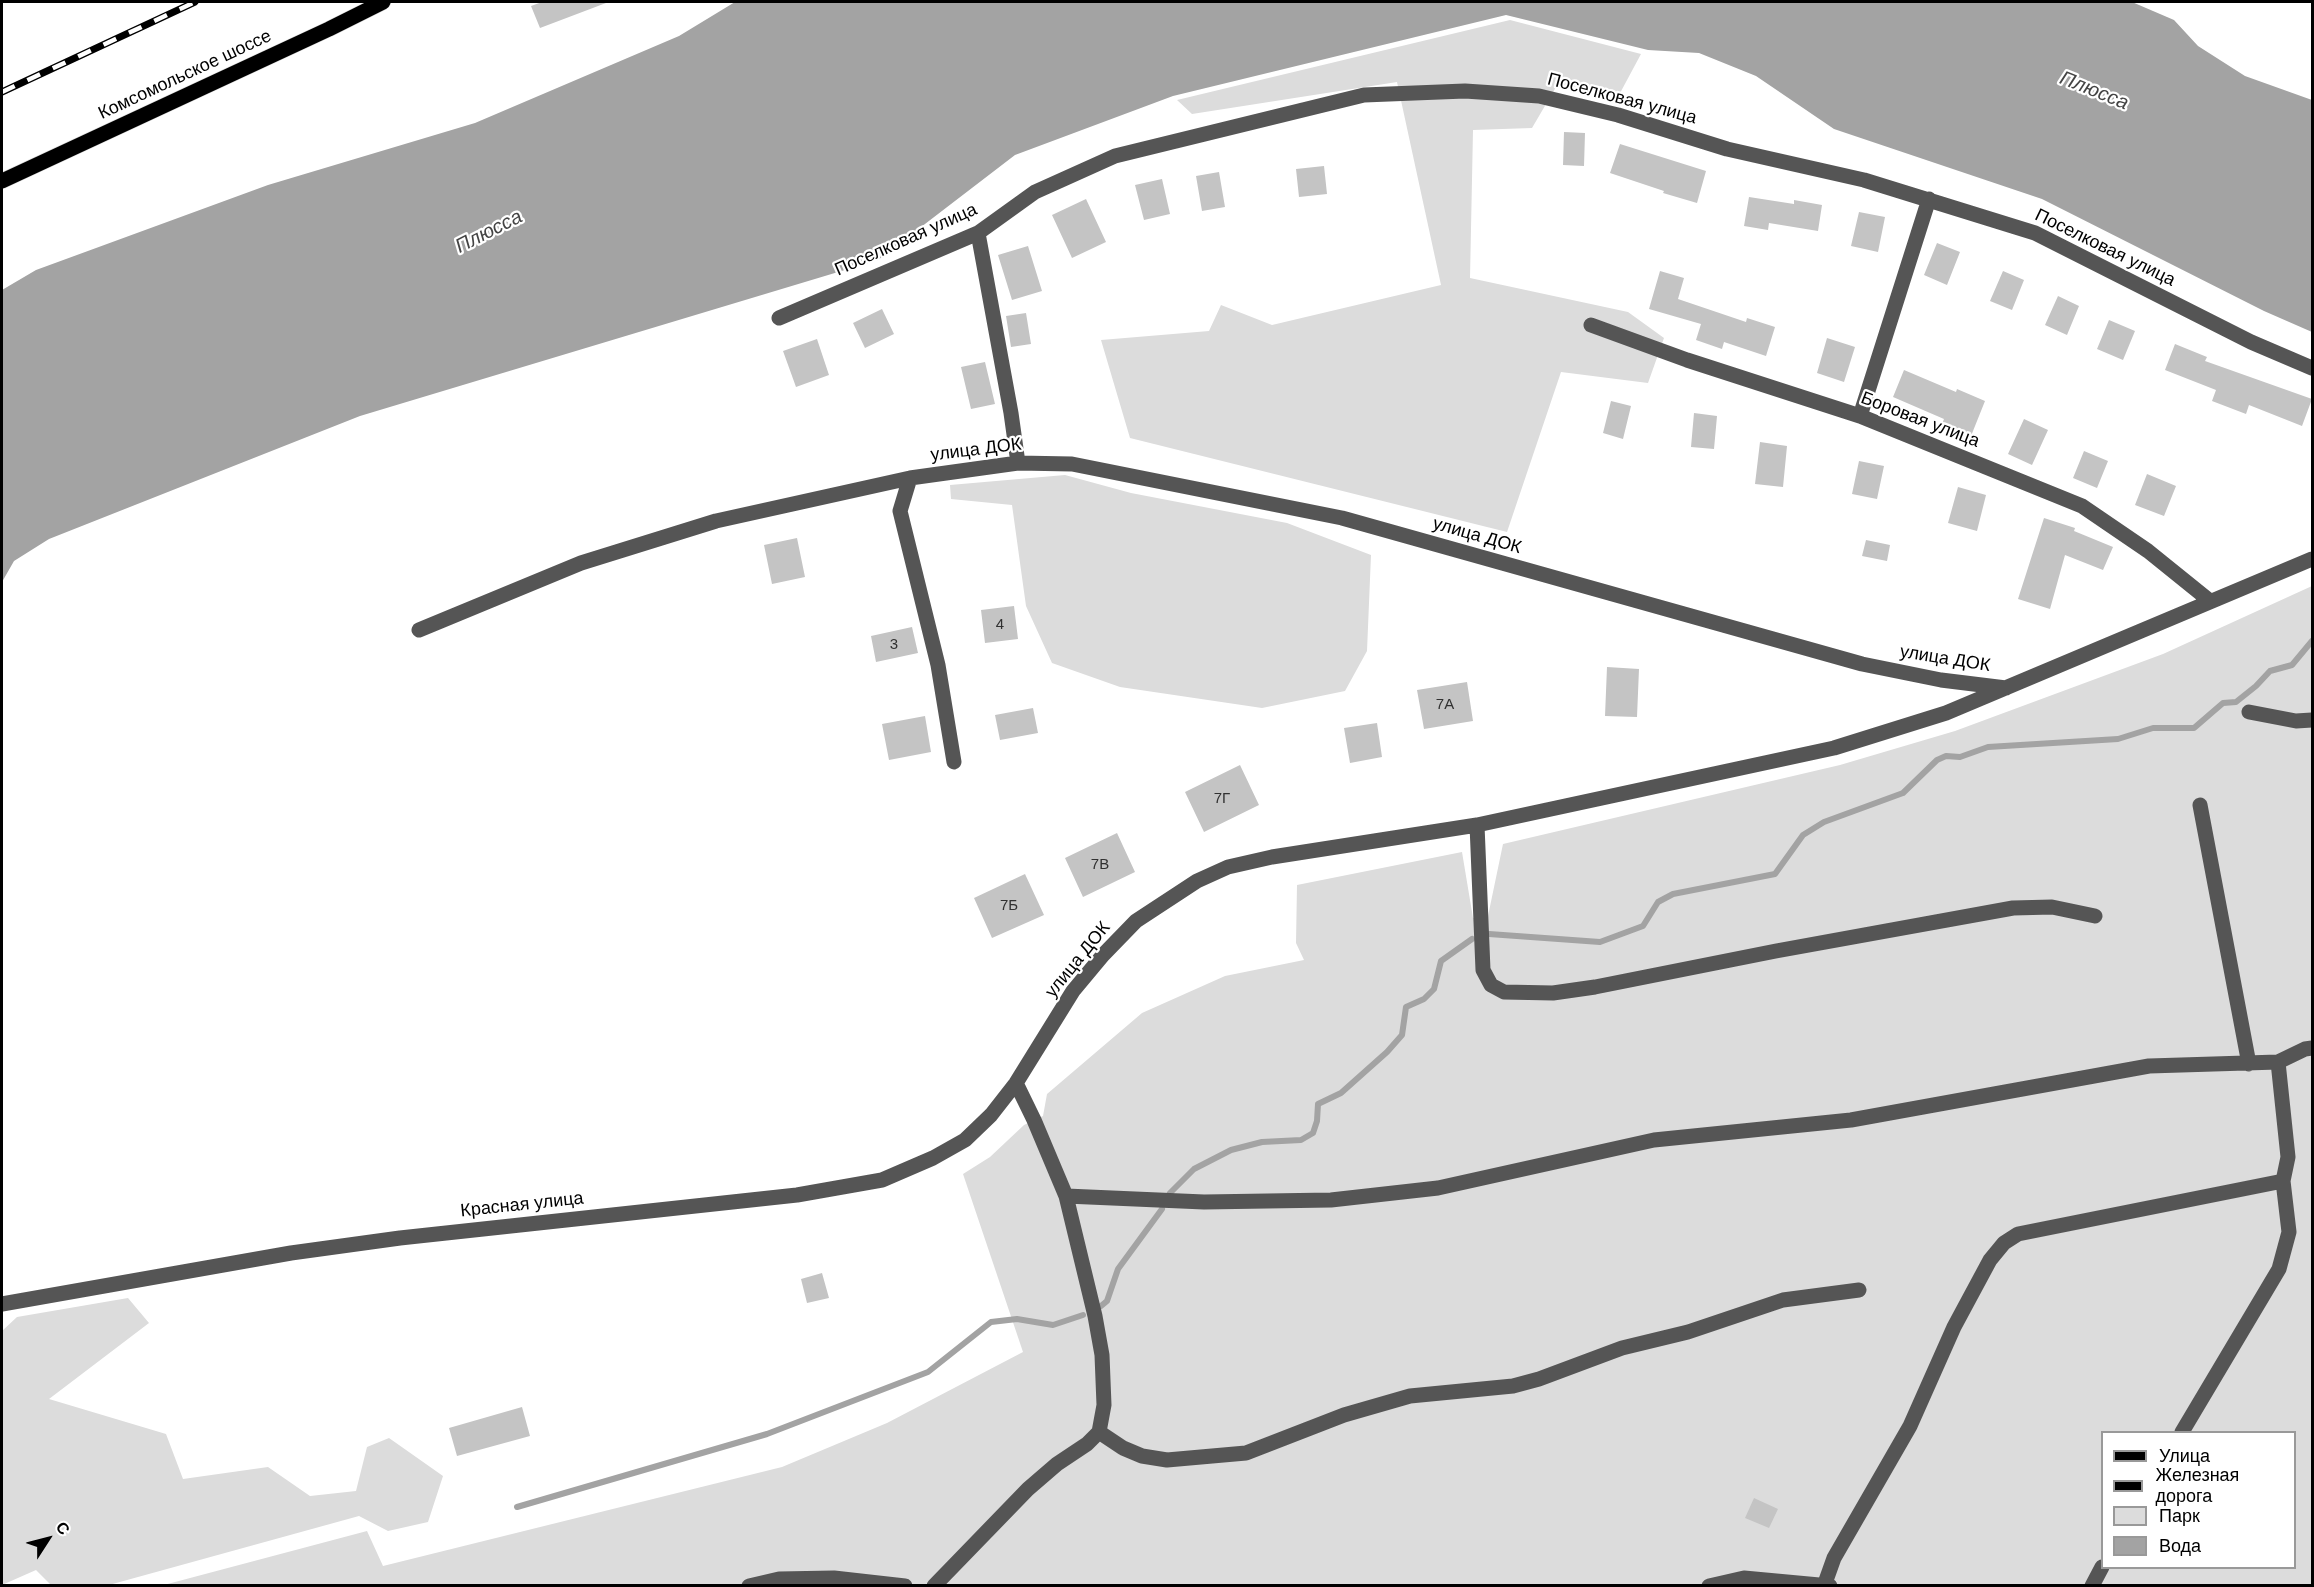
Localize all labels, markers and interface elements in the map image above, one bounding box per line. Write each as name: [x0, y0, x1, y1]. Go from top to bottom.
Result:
street label: Комсомольское шоссе: [95, 25, 275, 125]
water label: Плюсса: [2056, 66, 2132, 116]
street label: Поселковая улица: [1545, 69, 1699, 129]
street label: Поселковая улица: [831, 199, 981, 281]
water label: Плюсса: [452, 205, 526, 259]
street label: Поселковая улица: [2031, 205, 2179, 291]
street label: Боровая улица: [1858, 387, 1982, 453]
street label: улица ДОК: [929, 434, 1023, 466]
street label: улица ДОК: [1430, 513, 1524, 559]
house number: 4: [996, 616, 1004, 634]
house number: 3: [890, 636, 898, 654]
street label: улица ДОК: [1898, 641, 1992, 677]
house number: 7А: [1436, 696, 1454, 714]
house number: 7Г: [1214, 790, 1230, 808]
house number: 7В: [1091, 856, 1109, 874]
house number: 7Б: [1000, 897, 1018, 915]
street label: улица ДОК: [1041, 918, 1115, 1002]
street label: Красная улица: [459, 1188, 585, 1222]
legend: [2101, 1431, 2296, 1569]
text: Улица: [2159, 1446, 2210, 1466]
text: Железная дорога: [2155, 1465, 2239, 1506]
text: Парк: [2159, 1506, 2200, 1526]
north arrow: [18, 1509, 78, 1569]
text: С: [53, 1518, 73, 1538]
text: Вода: [2159, 1536, 2201, 1556]

